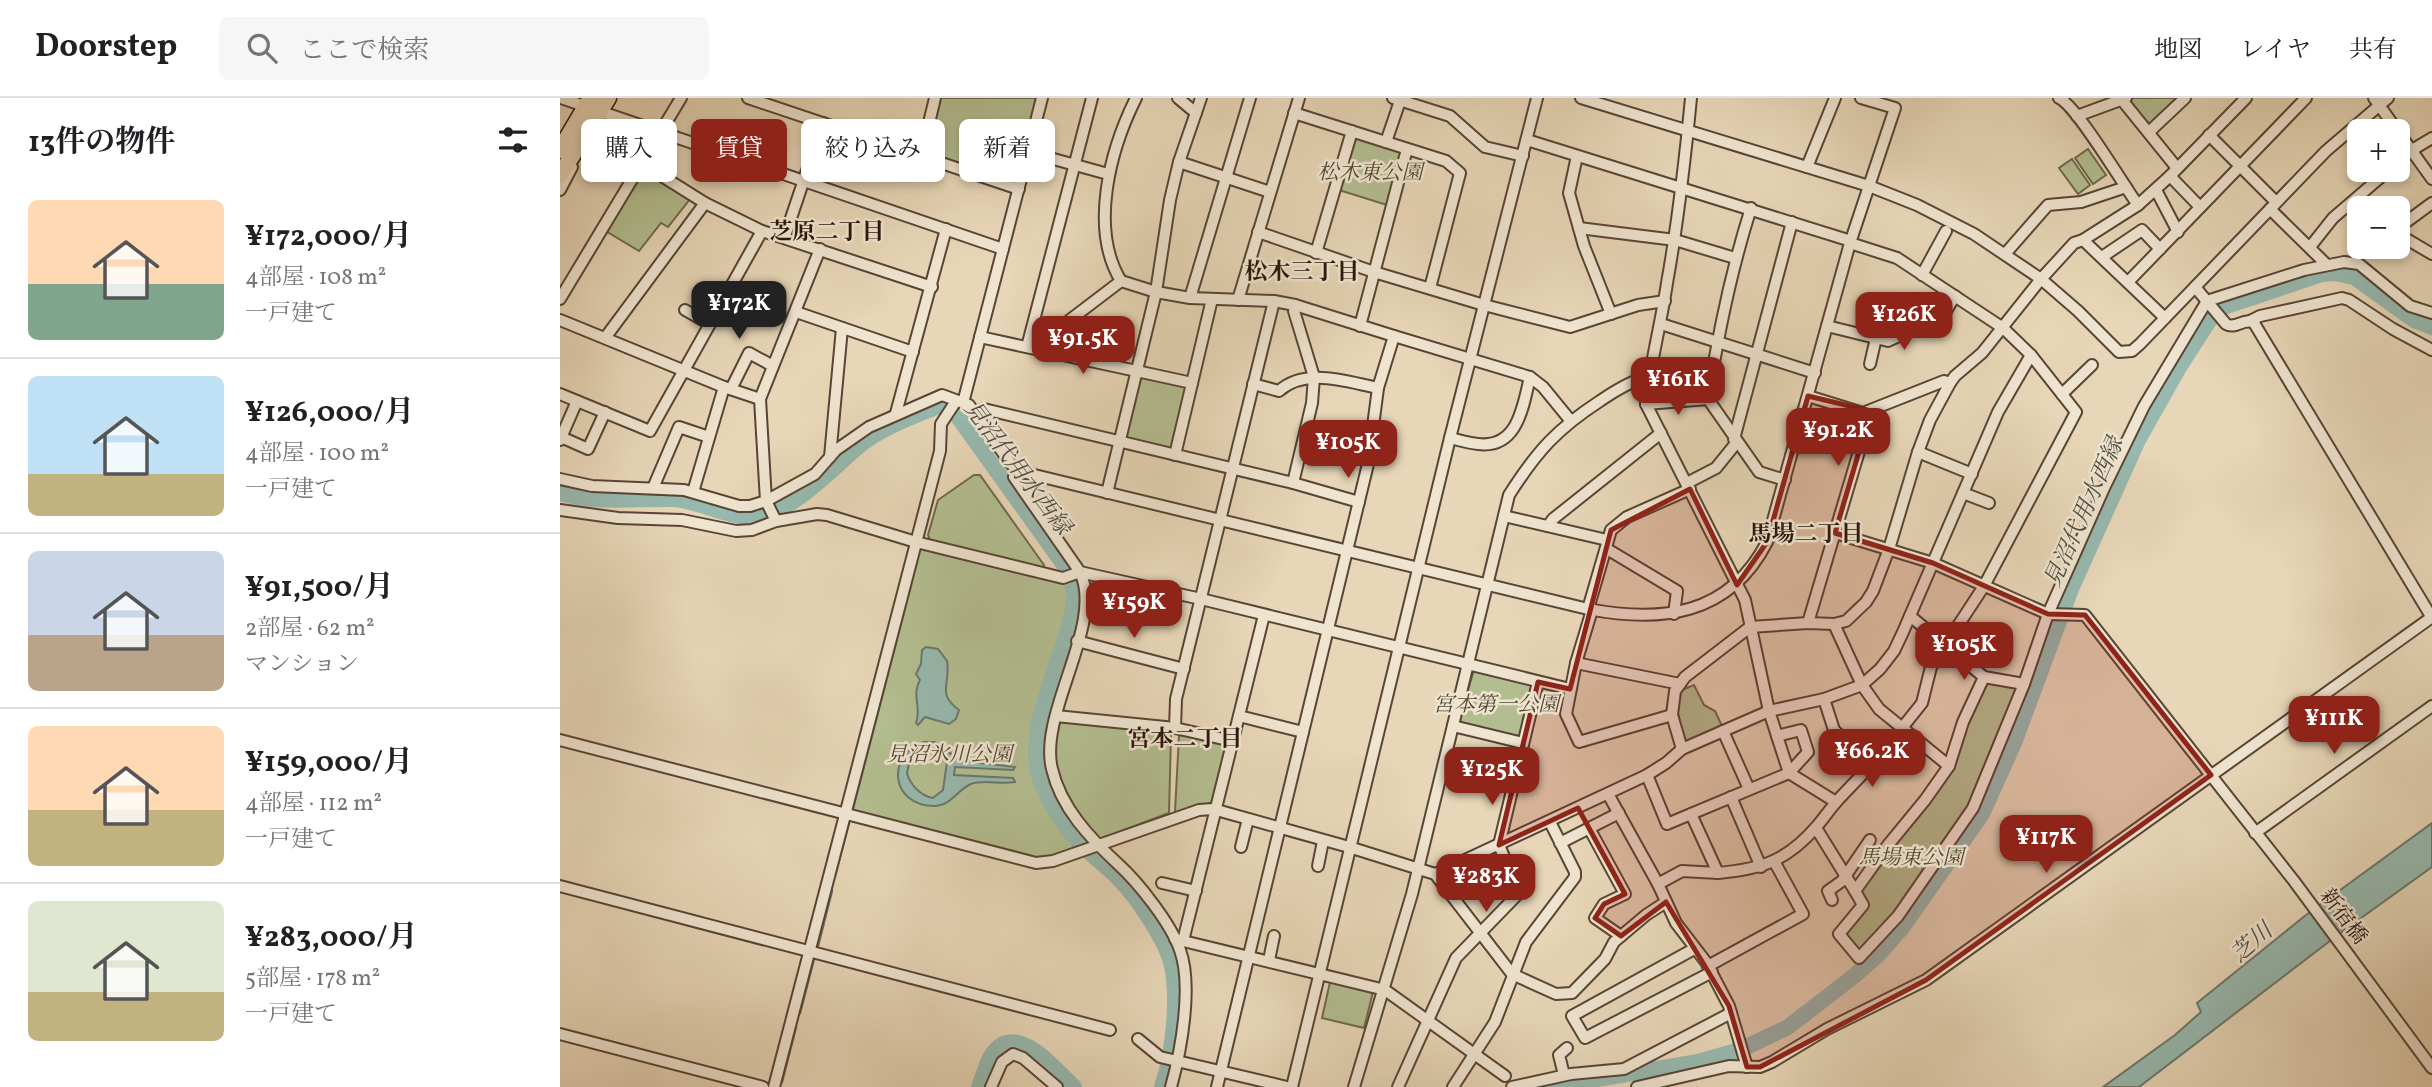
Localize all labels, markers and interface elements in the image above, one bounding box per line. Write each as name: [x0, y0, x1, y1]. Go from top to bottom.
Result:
search box: [219, 17, 709, 80]
text: Doorstep: [35, 25, 177, 71]
icon: search: [243, 29, 281, 67]
text: ここで検索: [299, 33, 429, 69]
text: 地図: [2154, 34, 2202, 68]
text: レイヤ: [2240, 34, 2311, 68]
text: 共有: [2349, 34, 2397, 68]
chip: 購入: [581, 119, 677, 182]
chip: 賃貸: [691, 119, 787, 182]
chip: 絞り込み: [801, 119, 945, 182]
chip: 新着: [959, 119, 1055, 182]
map controls: [2347, 119, 2410, 259]
button: +: [2347, 119, 2410, 182]
icon: filters: [494, 121, 532, 159]
text: 13件の物件: [28, 122, 175, 164]
park label: 松木東公園: [1318, 159, 1425, 188]
button: −: [2347, 196, 2410, 259]
text: ¥172,000/月: [245, 216, 412, 258]
district label: 芝原二丁目: [770, 217, 885, 249]
icon: home: [84, 228, 168, 312]
district label: 松木三丁目: [1245, 257, 1360, 289]
text: 4部屋 · 108 m²: [245, 262, 386, 294]
pin: ¥172K: [690, 282, 788, 341]
text: ¥172K: [707, 288, 771, 320]
pin: ¥126K: [1855, 292, 1953, 352]
text: 一戸建て: [245, 298, 337, 330]
text: ¥126K: [1871, 299, 1937, 331]
pin: ¥91.5K: [1026, 316, 1140, 376]
text: ¥91.5K: [1048, 323, 1118, 355]
pin: ¥161K: [1629, 358, 1727, 417]
text: ¥161K: [1647, 364, 1709, 396]
text: ¥126,000/月: [245, 392, 414, 434]
water label: 見沼代用水西縁: [955, 394, 1079, 545]
icon: home: [84, 404, 168, 488]
pin: ¥91.2K: [1781, 408, 1895, 468]
text: ¥91.2K: [1802, 415, 1874, 447]
pin: ¥105K: [1299, 420, 1397, 480]
text: ¥105K: [1315, 427, 1381, 459]
water label: 見沼代用水西縁: [2037, 430, 2133, 593]
text: 4部屋 · 100 m²: [245, 438, 389, 470]
text: 一戸建て: [245, 474, 337, 506]
district label: 馬場二丁目: [1749, 519, 1864, 551]
text: ¥91,500/月: [245, 567, 394, 609]
icon: home: [84, 579, 168, 663]
pin: ¥159K: [1085, 580, 1183, 640]
text: ¥159K: [1102, 587, 1166, 619]
text: 2部屋 · 62 m²: [245, 613, 375, 645]
pin: ¥105K: [1915, 622, 2013, 682]
text: ¥105K: [1931, 629, 1997, 661]
text: マンション: [245, 649, 359, 681]
park label: 宮本第一公園: [1433, 691, 1562, 720]
pin: ¥111K: [2285, 696, 2383, 756]
text: ¥111K: [2305, 703, 2363, 735]
district label: 宮本二丁目: [1128, 724, 1243, 756]
pin: ¥66.2K: [1815, 730, 1929, 789]
text: ¥66.2K: [1835, 736, 1909, 768]
park label: 見沼氷川公園: [886, 741, 1015, 770]
text: ¥159,000/月: [245, 742, 413, 784]
pin: ¥125K: [1443, 748, 1541, 807]
icon: home: [84, 754, 168, 838]
text: ¥125K: [1460, 754, 1524, 786]
text: 4部屋 · 112 m²: [245, 788, 382, 820]
pin: ¥117K: [1997, 816, 2095, 875]
text: ¥117K: [2016, 822, 2076, 854]
text: 一戸建て: [245, 824, 337, 856]
park label: 馬場東公園: [1859, 844, 1966, 873]
pin: ¥283K: [1437, 854, 1535, 914]
text: ¥283K: [1452, 861, 1520, 893]
street label: 新宿橋: [2312, 883, 2373, 951]
water label: 芝川: [2224, 914, 2282, 971]
text: ¥283,000/月: [245, 917, 417, 959]
icon: home: [84, 929, 168, 1013]
text: 5部屋 · 178 m²: [245, 963, 380, 995]
text: 一戸建て: [245, 999, 337, 1031]

